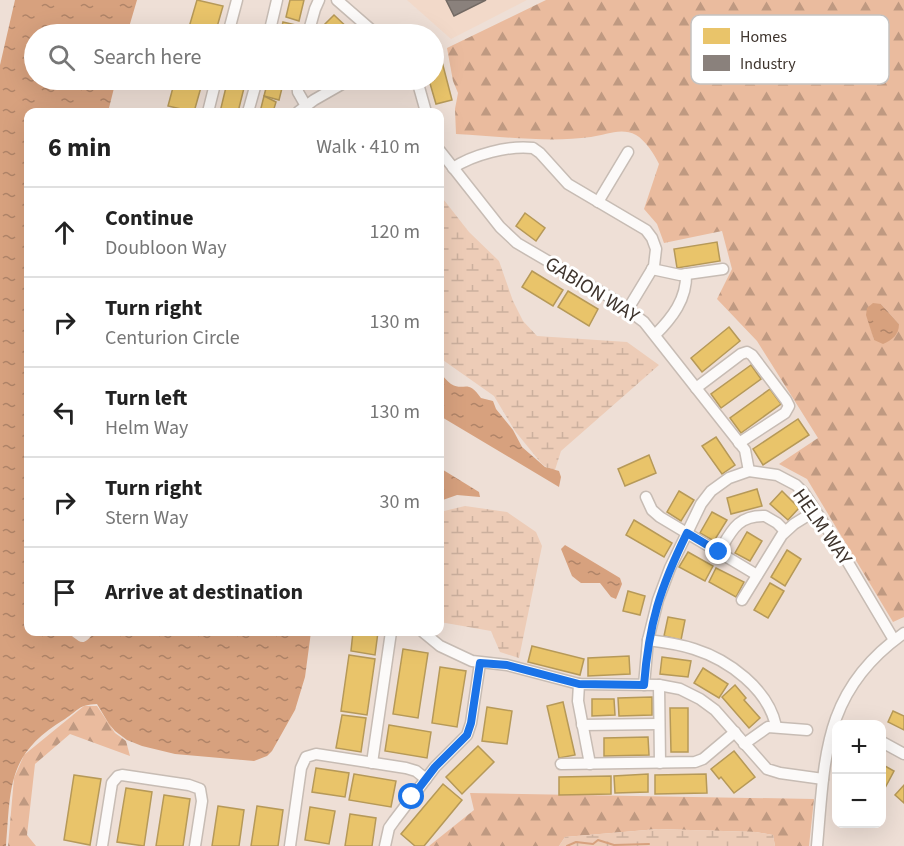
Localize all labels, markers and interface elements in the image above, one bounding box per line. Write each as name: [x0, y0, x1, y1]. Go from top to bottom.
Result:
legend: [691, 15, 889, 84]
search box: [24, 24, 444, 90]
text: Homes: [740, 26, 787, 48]
icon: search: [45, 41, 78, 74]
text: Search here: [93, 41, 201, 73]
text: Industry: [740, 53, 796, 75]
text: 6 min: [48, 129, 111, 166]
text: Walk · 410 m: [316, 133, 420, 161]
text: Continue: [105, 202, 194, 234]
icon: ahead: [48, 216, 81, 249]
text: 120 m: [370, 218, 420, 246]
text: Doubloon Way: [105, 234, 227, 262]
street label: GABION WAY: [540, 250, 645, 330]
text: Turn right: [105, 292, 202, 324]
icon: right: [48, 306, 81, 339]
text: 130 m: [370, 308, 420, 336]
text: Centurion Circle: [105, 324, 240, 352]
text: Turn left: [105, 382, 187, 414]
icon: left: [48, 396, 81, 429]
text: 130 m: [370, 398, 420, 426]
text: Helm Way: [105, 414, 188, 442]
text: Turn right: [105, 472, 202, 504]
street label: HELM WAY: [785, 483, 859, 571]
icon: right: [48, 486, 81, 519]
text: 30 m: [380, 488, 420, 516]
text: Stern Way: [105, 504, 188, 532]
route end: [705, 538, 731, 564]
icon: arrive: [48, 576, 81, 609]
text: Arrive at destination: [105, 576, 303, 608]
map controls: [832, 720, 886, 828]
button: +: [832, 720, 886, 774]
button: −: [832, 774, 886, 828]
route start: [398, 783, 424, 809]

